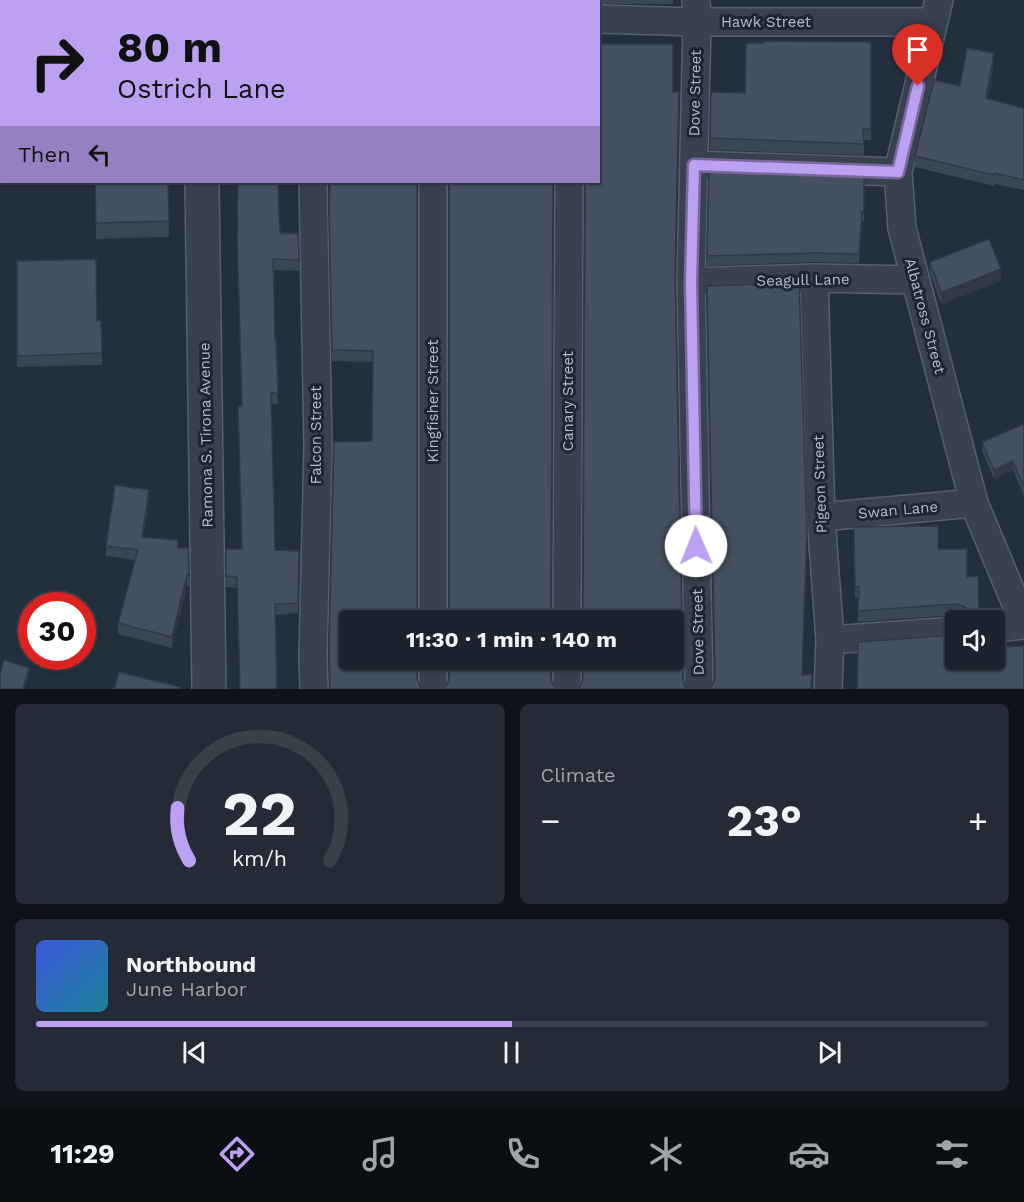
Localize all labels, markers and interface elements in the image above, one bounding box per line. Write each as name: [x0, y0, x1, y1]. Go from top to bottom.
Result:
street label: Hawk Street: [721, 13, 812, 31]
text: 80 m: [117, 23, 222, 72]
icon: right: [18, 24, 96, 102]
pin: [892, 24, 943, 86]
icon: arrive: [901, 33, 934, 66]
street label: Dove Street: [685, 49, 705, 136]
text: Ostrich Lane: [117, 73, 286, 105]
icon: left: [83, 138, 116, 171]
text: Then: [18, 142, 71, 167]
street label: Albatross Street: [901, 256, 949, 377]
street label: Seagull Lane: [756, 270, 850, 290]
street label: Kingfisher Street: [424, 339, 442, 462]
street label: Ramona S. Tirona Avenue: [195, 342, 217, 528]
street label: Canary Street: [559, 350, 577, 451]
street label: Falcon Street: [307, 385, 325, 484]
street label: Pigeon Street: [809, 434, 831, 533]
street label: Swan Lane: [857, 498, 939, 522]
position arrow: [664, 514, 728, 578]
street label: Dove Street: [688, 588, 708, 675]
speed limit sign: 30: [18, 592, 96, 670]
map controls: [945, 610, 1005, 670]
button: sound: [945, 610, 1005, 670]
text: 11:30 · 1 min · 140 m: [406, 627, 617, 652]
text: Climate: [541, 763, 616, 787]
text: 22: [223, 777, 297, 850]
text: 23°: [726, 794, 802, 847]
text: −: [541, 801, 560, 840]
text: +: [968, 801, 988, 840]
text: km/h: [232, 846, 287, 871]
text: Northbound: [126, 952, 256, 977]
text: June Harbor: [126, 977, 247, 1001]
icon: previous: [178, 1036, 211, 1069]
icon: pause: [495, 1036, 528, 1069]
icon: next: [813, 1036, 846, 1069]
icon: directions: [216, 1133, 258, 1175]
icon: music: [359, 1133, 401, 1175]
icon: phone: [502, 1133, 544, 1175]
icon: climate: [645, 1133, 687, 1175]
icon: car: [788, 1133, 830, 1175]
icon: filters: [931, 1133, 973, 1175]
text: 11:29: [51, 1138, 115, 1170]

